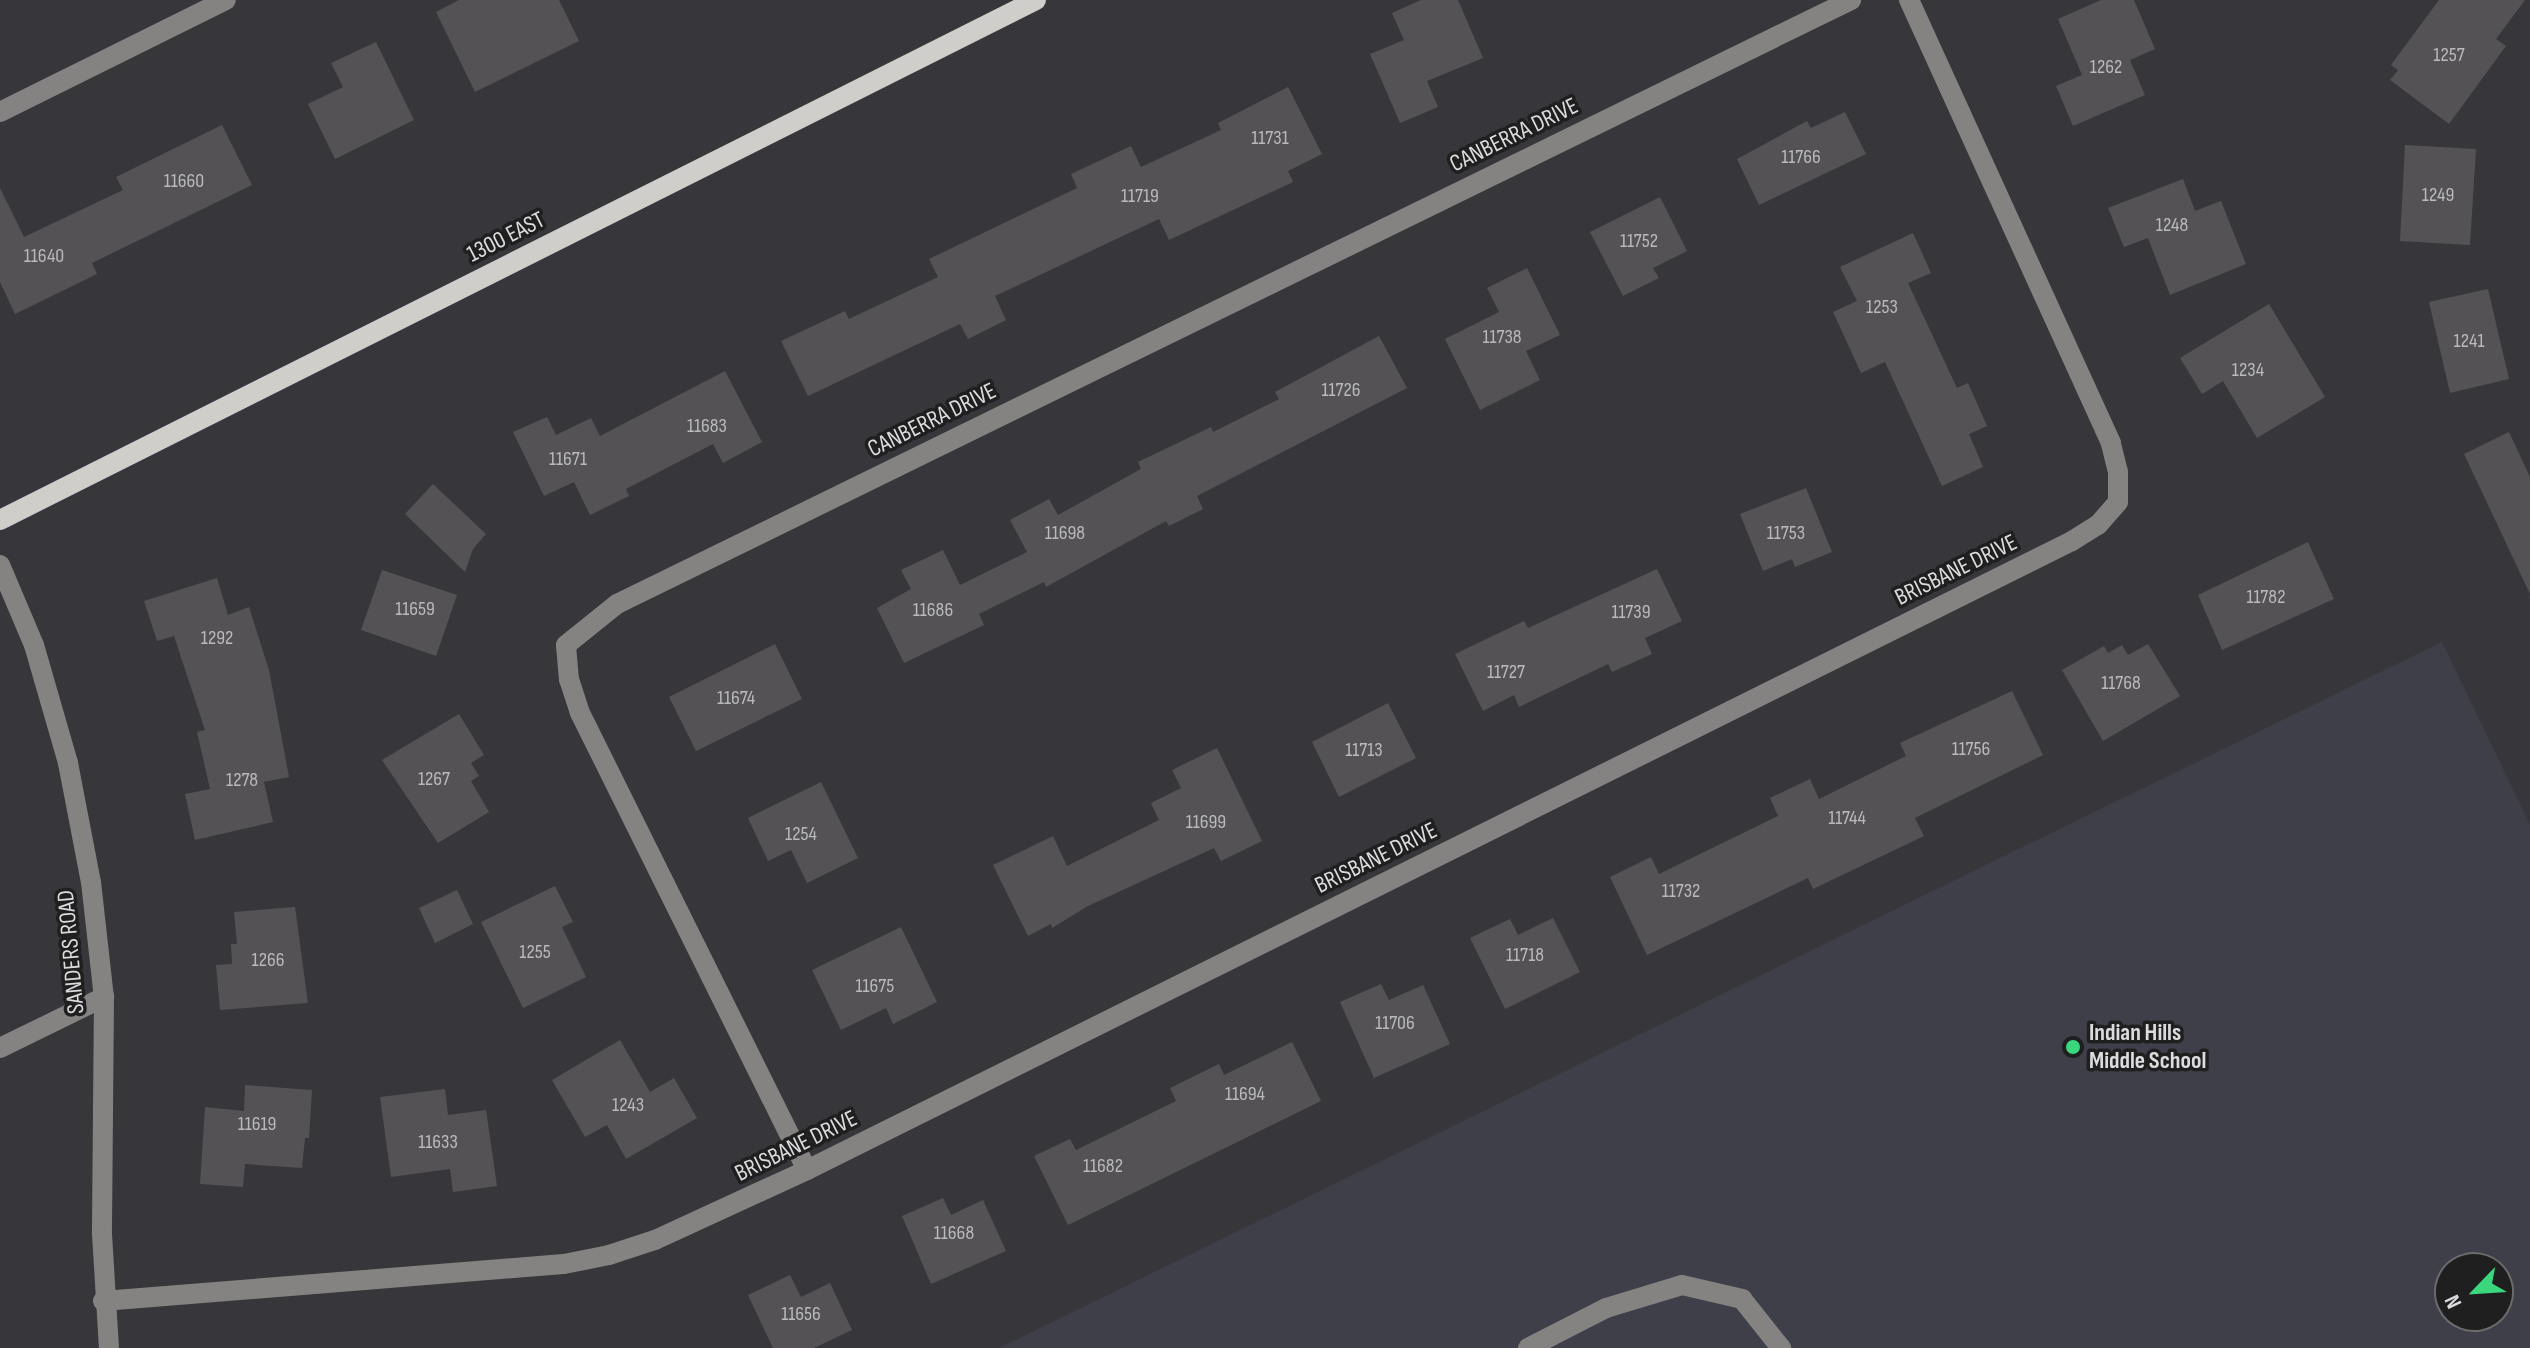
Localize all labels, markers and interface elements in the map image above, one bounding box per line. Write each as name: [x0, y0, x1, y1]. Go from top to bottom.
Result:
house number: 1257: [2433, 43, 2465, 67]
house number: 1262: [2090, 55, 2122, 79]
street label: CANBERRA DRIVE: [1445, 92, 1583, 178]
house number: 11731: [1251, 126, 1289, 150]
house number: 11766: [1781, 145, 1821, 169]
house number: 11660: [164, 169, 204, 193]
house number: 1249: [2422, 183, 2454, 207]
house number: 11719: [1121, 184, 1159, 208]
street label: 1300 EAST: [462, 205, 550, 269]
house number: 1248: [2156, 213, 2188, 237]
house number: 11752: [1620, 229, 1658, 253]
house number: 11640: [24, 244, 64, 268]
house number: 1253: [1866, 295, 1898, 319]
house number: 11738: [1482, 325, 1522, 349]
house number: 1241: [2454, 329, 2484, 353]
house number: 1234: [2232, 358, 2264, 382]
street label: CANBERRA DRIVE: [863, 377, 1001, 463]
house number: 11726: [1322, 378, 1360, 402]
house number: 11683: [687, 414, 727, 438]
house number: 11671: [549, 447, 587, 471]
house number: 11698: [1045, 521, 1085, 545]
house number: 11753: [1767, 521, 1805, 545]
street label: BRISBANE DRIVE: [1890, 528, 2022, 612]
house number: 11782: [2246, 585, 2286, 609]
house number: 11659: [395, 597, 435, 621]
house number: 11686: [913, 598, 953, 622]
house number: 11739: [1611, 600, 1651, 624]
house number: 1292: [201, 626, 233, 650]
house number: 11727: [1487, 660, 1525, 684]
house number: 11768: [2101, 671, 2141, 695]
house number: 11674: [717, 686, 755, 710]
house number: 11756: [1952, 737, 1990, 761]
house number: 11713: [1345, 738, 1383, 762]
house number: 1267: [418, 767, 450, 791]
house number: 1278: [226, 768, 258, 792]
house number: 11744: [1828, 806, 1866, 830]
house number: 11699: [1186, 810, 1226, 834]
street label: BRISBANE DRIVE: [1310, 816, 1442, 900]
house number: 1254: [785, 822, 817, 846]
house number: 11732: [1662, 879, 1700, 903]
street label: SANDERS ROAD: [51, 889, 91, 1015]
house number: 1255: [519, 940, 551, 964]
house number: 11718: [1506, 943, 1544, 967]
house number: 1266: [252, 948, 284, 972]
house number: 11675: [856, 974, 894, 998]
house number: 11706: [1375, 1011, 1415, 1035]
place label: Indian Hills Middle School: [2089, 1019, 2206, 1075]
marker: Indian Hills Middle School: [2064, 1038, 2082, 1056]
house number: 11694: [1225, 1082, 1265, 1106]
house number: 1243: [612, 1093, 644, 1117]
street label: BRISBANE DRIVE: [730, 1104, 862, 1188]
house number: 11619: [238, 1112, 276, 1136]
house number: 11633: [418, 1130, 458, 1154]
house number: 11682: [1083, 1154, 1123, 1178]
house number: 11668: [934, 1221, 974, 1245]
north arrow: [2434, 1252, 2514, 1332]
text: N: [2439, 1290, 2468, 1313]
house number: 11656: [781, 1302, 821, 1326]

